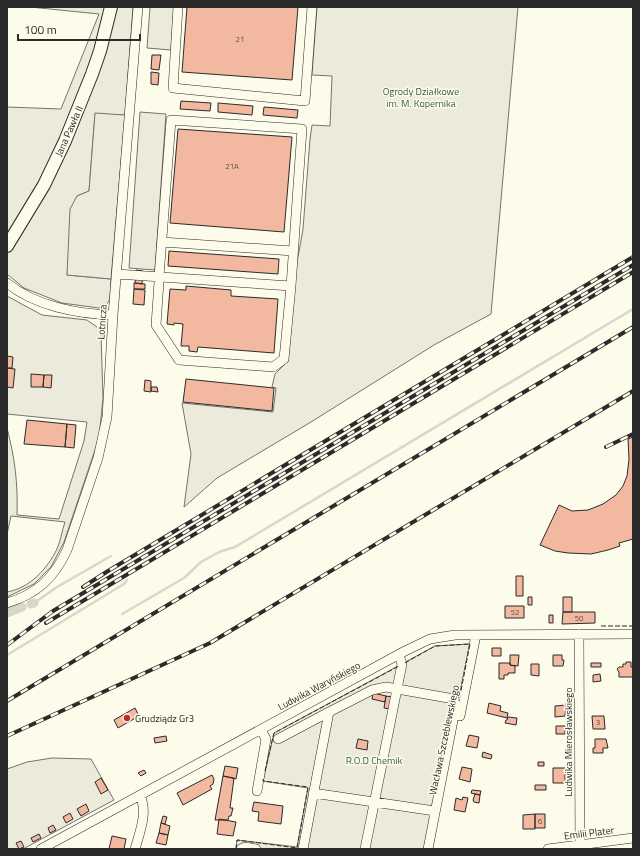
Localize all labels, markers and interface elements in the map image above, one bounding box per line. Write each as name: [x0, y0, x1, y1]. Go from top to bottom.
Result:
scale bar: [18, 16, 140, 42]
text: 100 m: [24, 20, 57, 39]
house number: 21: [236, 33, 244, 45]
park label: Ogrody Działkowe im. M. Kopernika: [383, 84, 459, 111]
street label: Jana Pawła II: [51, 103, 87, 159]
house number: 21A: [225, 160, 239, 172]
street label: Lotnicza: [93, 304, 111, 340]
house number: 52: [511, 606, 519, 618]
house number: 50: [575, 612, 584, 624]
street label: Ludwika Waryńskiego: [275, 658, 363, 714]
street label: Wacława Szczeblewskiego: [425, 684, 463, 796]
street label: Ludwika Mierosławskiego: [561, 688, 576, 796]
place label: Grudziądz Gr3: [135, 711, 194, 726]
marker: Grudziądz Gr3: [122, 713, 132, 723]
house number: 3: [596, 716, 600, 728]
park label: R.O.D Chemik: [346, 753, 403, 768]
house number: 6: [538, 815, 543, 827]
street label: Emilii Plater: [563, 822, 615, 844]

